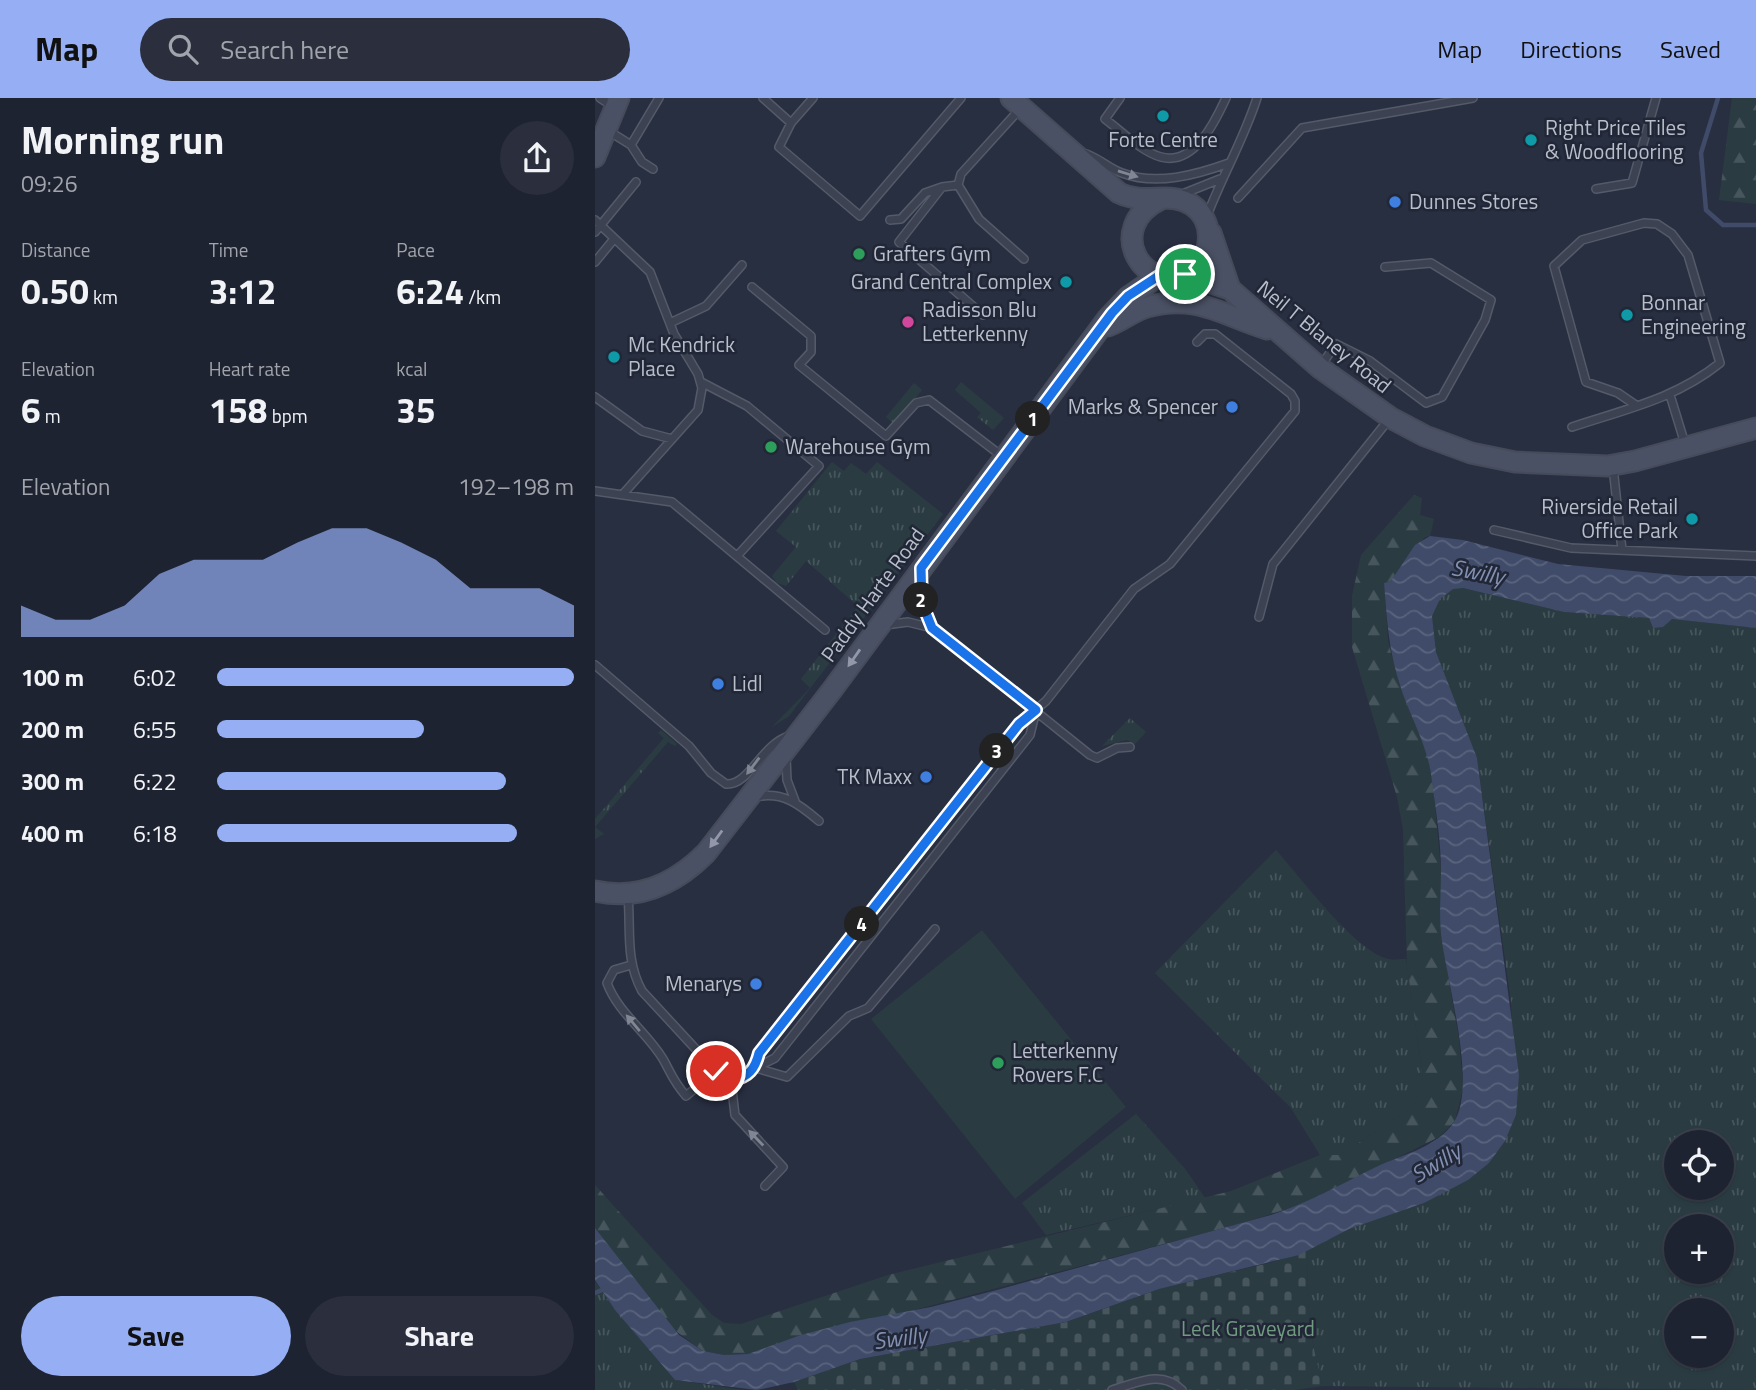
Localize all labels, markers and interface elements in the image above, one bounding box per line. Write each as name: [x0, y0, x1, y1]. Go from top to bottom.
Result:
search box: [140, 18, 630, 81]
text: Map: [35, 24, 98, 74]
icon: search: [164, 30, 202, 68]
text: Search here: [220, 30, 349, 69]
text: Map: [1437, 31, 1482, 67]
text: Directions: [1520, 31, 1622, 67]
text: Saved: [1660, 31, 1721, 67]
marker: Forte Centre: [1155, 108, 1171, 124]
text: Morning run: [21, 111, 224, 169]
place label: Right Price Tiles & Woodflooring: [1545, 111, 1686, 167]
button: share: [500, 121, 574, 195]
place label: Forte Centre: [1108, 123, 1218, 155]
marker: Right Price Tiles & Woodflooring: [1523, 132, 1539, 148]
text: 09:26: [21, 166, 78, 201]
one-way arrow: [1118, 170, 1139, 180]
place label: Dunnes Stores: [1409, 185, 1538, 217]
marker: Dunnes Stores: [1387, 194, 1403, 210]
text: Distance: [21, 235, 90, 264]
text: Time: [209, 235, 248, 264]
text: Pace: [396, 235, 435, 264]
place label: Grafters Gym: [873, 237, 991, 269]
pin: [1155, 244, 1215, 304]
marker: Grafters Gym: [851, 246, 867, 262]
icon: arrive: [1166, 255, 1204, 293]
text: 0.50: [21, 264, 89, 318]
text: 3:12: [209, 264, 276, 318]
text: 6:24: [396, 264, 464, 318]
place label: Grand Central Complex: [851, 265, 1052, 297]
street label: Neil T Blaney Road: [1251, 272, 1399, 400]
marker: Grand Central Complex: [1058, 274, 1074, 290]
text: km: [89, 282, 118, 311]
text: /km: [464, 282, 501, 311]
place label: Bonnar Engineering: [1641, 286, 1746, 342]
place label: Radisson Blu Letterkenny: [922, 293, 1037, 349]
marker: Bonnar Engineering: [1619, 307, 1635, 323]
marker: Radisson Blu Letterkenny: [900, 314, 916, 330]
place label: Mc Kendrick Place: [628, 328, 735, 384]
marker: Mc Kendrick Place: [606, 349, 622, 365]
text: Elevation: [21, 354, 95, 383]
text: Heart rate: [209, 354, 290, 383]
text: kcal: [396, 354, 427, 383]
text: 6: [21, 383, 41, 437]
text: 158: [209, 383, 267, 437]
text: 35: [396, 383, 436, 437]
place label: Marks & Spencer: [1068, 390, 1218, 422]
marker: Marks & Spencer: [1224, 399, 1240, 415]
text: m: [41, 401, 61, 430]
text: bpm: [267, 401, 308, 430]
pin: 1: [1015, 402, 1051, 436]
text: 1: [1027, 404, 1038, 433]
place label: Warehouse Gym: [785, 430, 930, 462]
marker: Warehouse Gym: [763, 439, 779, 455]
text: Elevation: [21, 469, 110, 504]
text: 192–198 m: [458, 469, 574, 504]
place label: Riverside Retail Office Park: [1541, 490, 1678, 546]
marker: Riverside Retail Office Park: [1684, 511, 1700, 527]
street label: Paddy Harte Road: [812, 520, 932, 668]
water label: Swilly: [1449, 549, 1510, 594]
pin: 2: [903, 582, 939, 618]
text: 2: [915, 585, 926, 614]
one-way arrow: [847, 649, 861, 667]
text: 100 m: [21, 660, 84, 695]
text: 6:02: [133, 660, 177, 695]
place label: Lidl: [732, 667, 763, 699]
marker: Lidl: [710, 676, 726, 692]
text: 200 m: [21, 712, 84, 747]
text: 6:55: [133, 712, 177, 747]
pin: 3: [979, 734, 1015, 768]
text: 3: [991, 736, 1002, 765]
one-way arrow: [745, 757, 760, 775]
place label: TK Maxx: [837, 760, 913, 792]
text: 300 m: [21, 764, 84, 799]
text: 6:22: [133, 764, 177, 799]
marker: TK Maxx: [918, 769, 934, 785]
text: 400 m: [21, 816, 84, 851]
text: 6:18: [133, 816, 177, 851]
one-way arrow: [710, 830, 724, 848]
pin: 4: [845, 906, 879, 942]
text: 4: [856, 909, 867, 938]
place label: Menarys: [665, 967, 742, 999]
marker: Menarys: [748, 976, 764, 992]
one-way arrow: [626, 1014, 641, 1031]
place label: Letterkenny Rovers F.C: [1012, 1034, 1118, 1090]
pin: [686, 1041, 746, 1101]
icon: check: [697, 1052, 735, 1090]
marker: Letterkenny Rovers F.C: [990, 1055, 1006, 1071]
one-way arrow: [748, 1130, 764, 1147]
map controls: [1664, 1130, 1734, 1368]
button: locate: [1664, 1130, 1734, 1200]
water label: Swilly: [1404, 1133, 1470, 1191]
button: +: [1664, 1214, 1734, 1284]
button: Save: [21, 1296, 291, 1376]
button: Share: [305, 1296, 574, 1376]
button: −: [1664, 1298, 1734, 1368]
park label: Leck Graveyard: [1181, 1312, 1315, 1344]
water label: Swilly: [871, 1317, 931, 1358]

